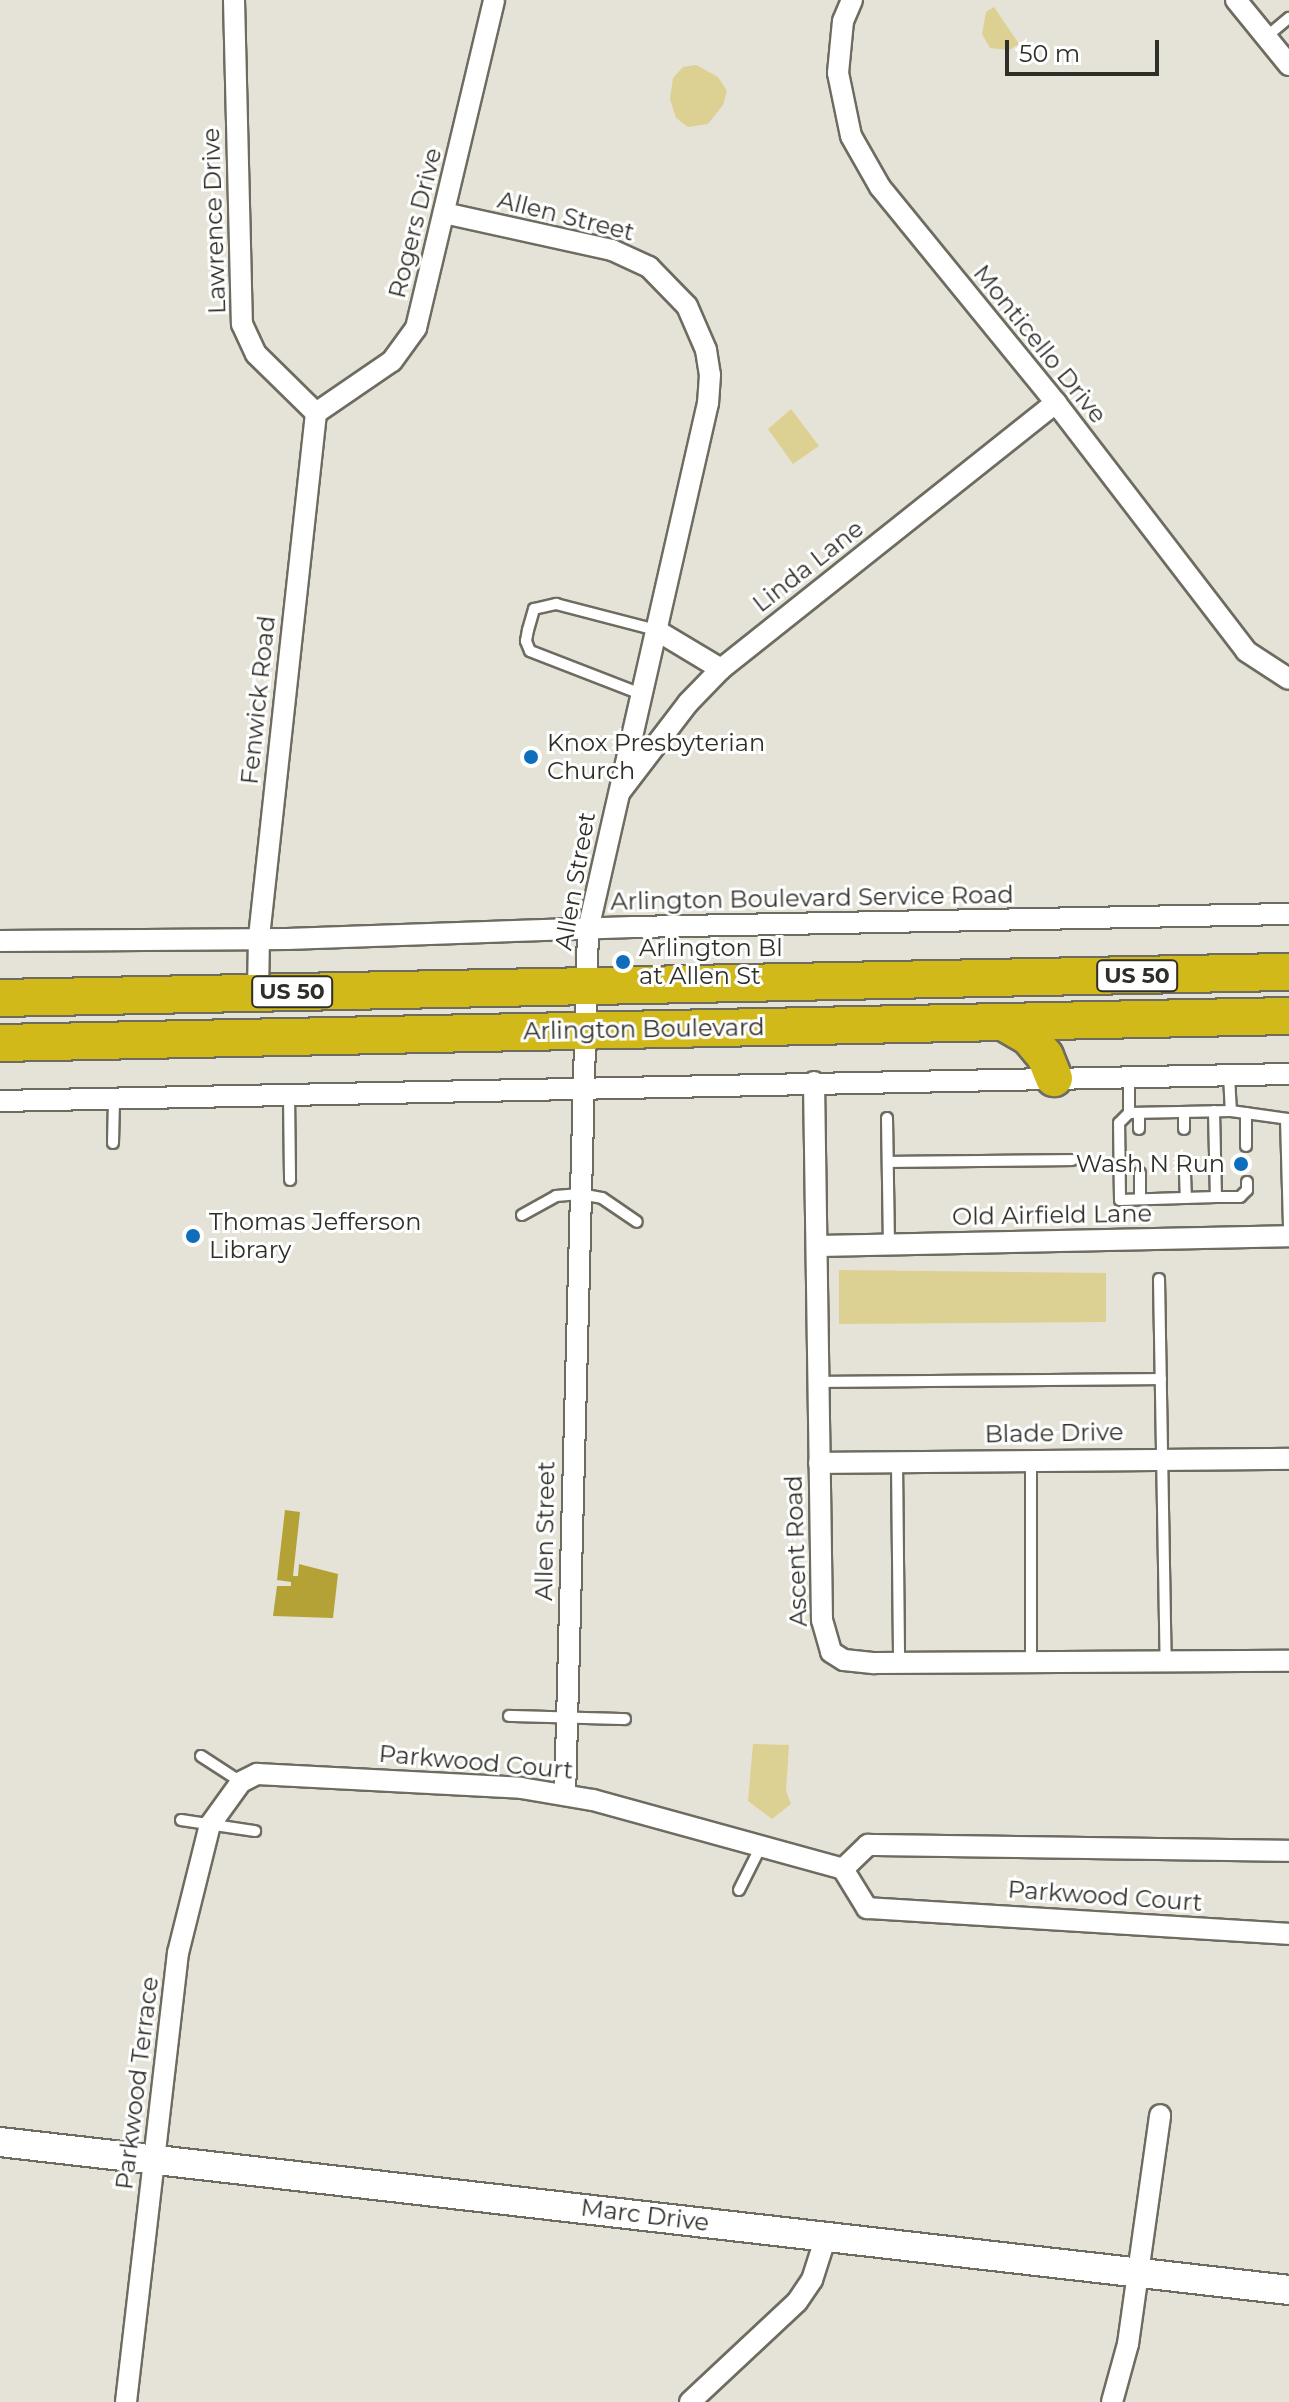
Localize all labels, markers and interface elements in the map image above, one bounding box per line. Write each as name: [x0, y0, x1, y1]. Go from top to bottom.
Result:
scale bar: [1009, 24, 1163, 74]
text: 50 m: [1019, 39, 1080, 68]
street label: Lawrence Drive: [196, 127, 232, 315]
street label: Rogers Drive: [382, 145, 448, 301]
street label: Allen Street: [495, 185, 637, 247]
street label: Monticello Drive: [967, 259, 1113, 429]
street label: Linda Lane: [747, 514, 869, 618]
street label: Fenwick Road: [235, 614, 281, 786]
place label: Knox Presbyterian Church: [547, 729, 765, 785]
marker: Knox Presbyterian Church: [522, 748, 540, 766]
street label: Allen Street: [549, 810, 601, 952]
street label: Arlington Boulevard Service Road: [610, 880, 1014, 916]
place label: Arlington Bl at Allen St: [639, 934, 783, 990]
marker: Arlington Bl at Allen St: [614, 953, 632, 971]
road number: US 50: [1095, 958, 1179, 994]
road number: US 50: [250, 974, 334, 1010]
street label: Arlington Boulevard: [523, 1012, 765, 1046]
place label: Wash N Run: [1076, 1150, 1225, 1178]
marker: Wash N Run: [1232, 1155, 1250, 1173]
street label: Old Airfield Lane: [952, 1199, 1152, 1231]
place label: Thomas Jefferson Library: [209, 1208, 421, 1264]
marker: Thomas Jefferson Library: [184, 1227, 202, 1245]
street label: Blade Drive: [984, 1417, 1124, 1449]
street label: Allen Street: [529, 1461, 561, 1601]
street label: Ascent Road: [779, 1475, 813, 1627]
street label: Parkwood Court: [378, 1739, 574, 1785]
street label: Parkwood Court: [1007, 1875, 1203, 1917]
street label: Parkwood Terrace: [110, 1975, 164, 2191]
street label: Marc Drive: [579, 2193, 711, 2237]

